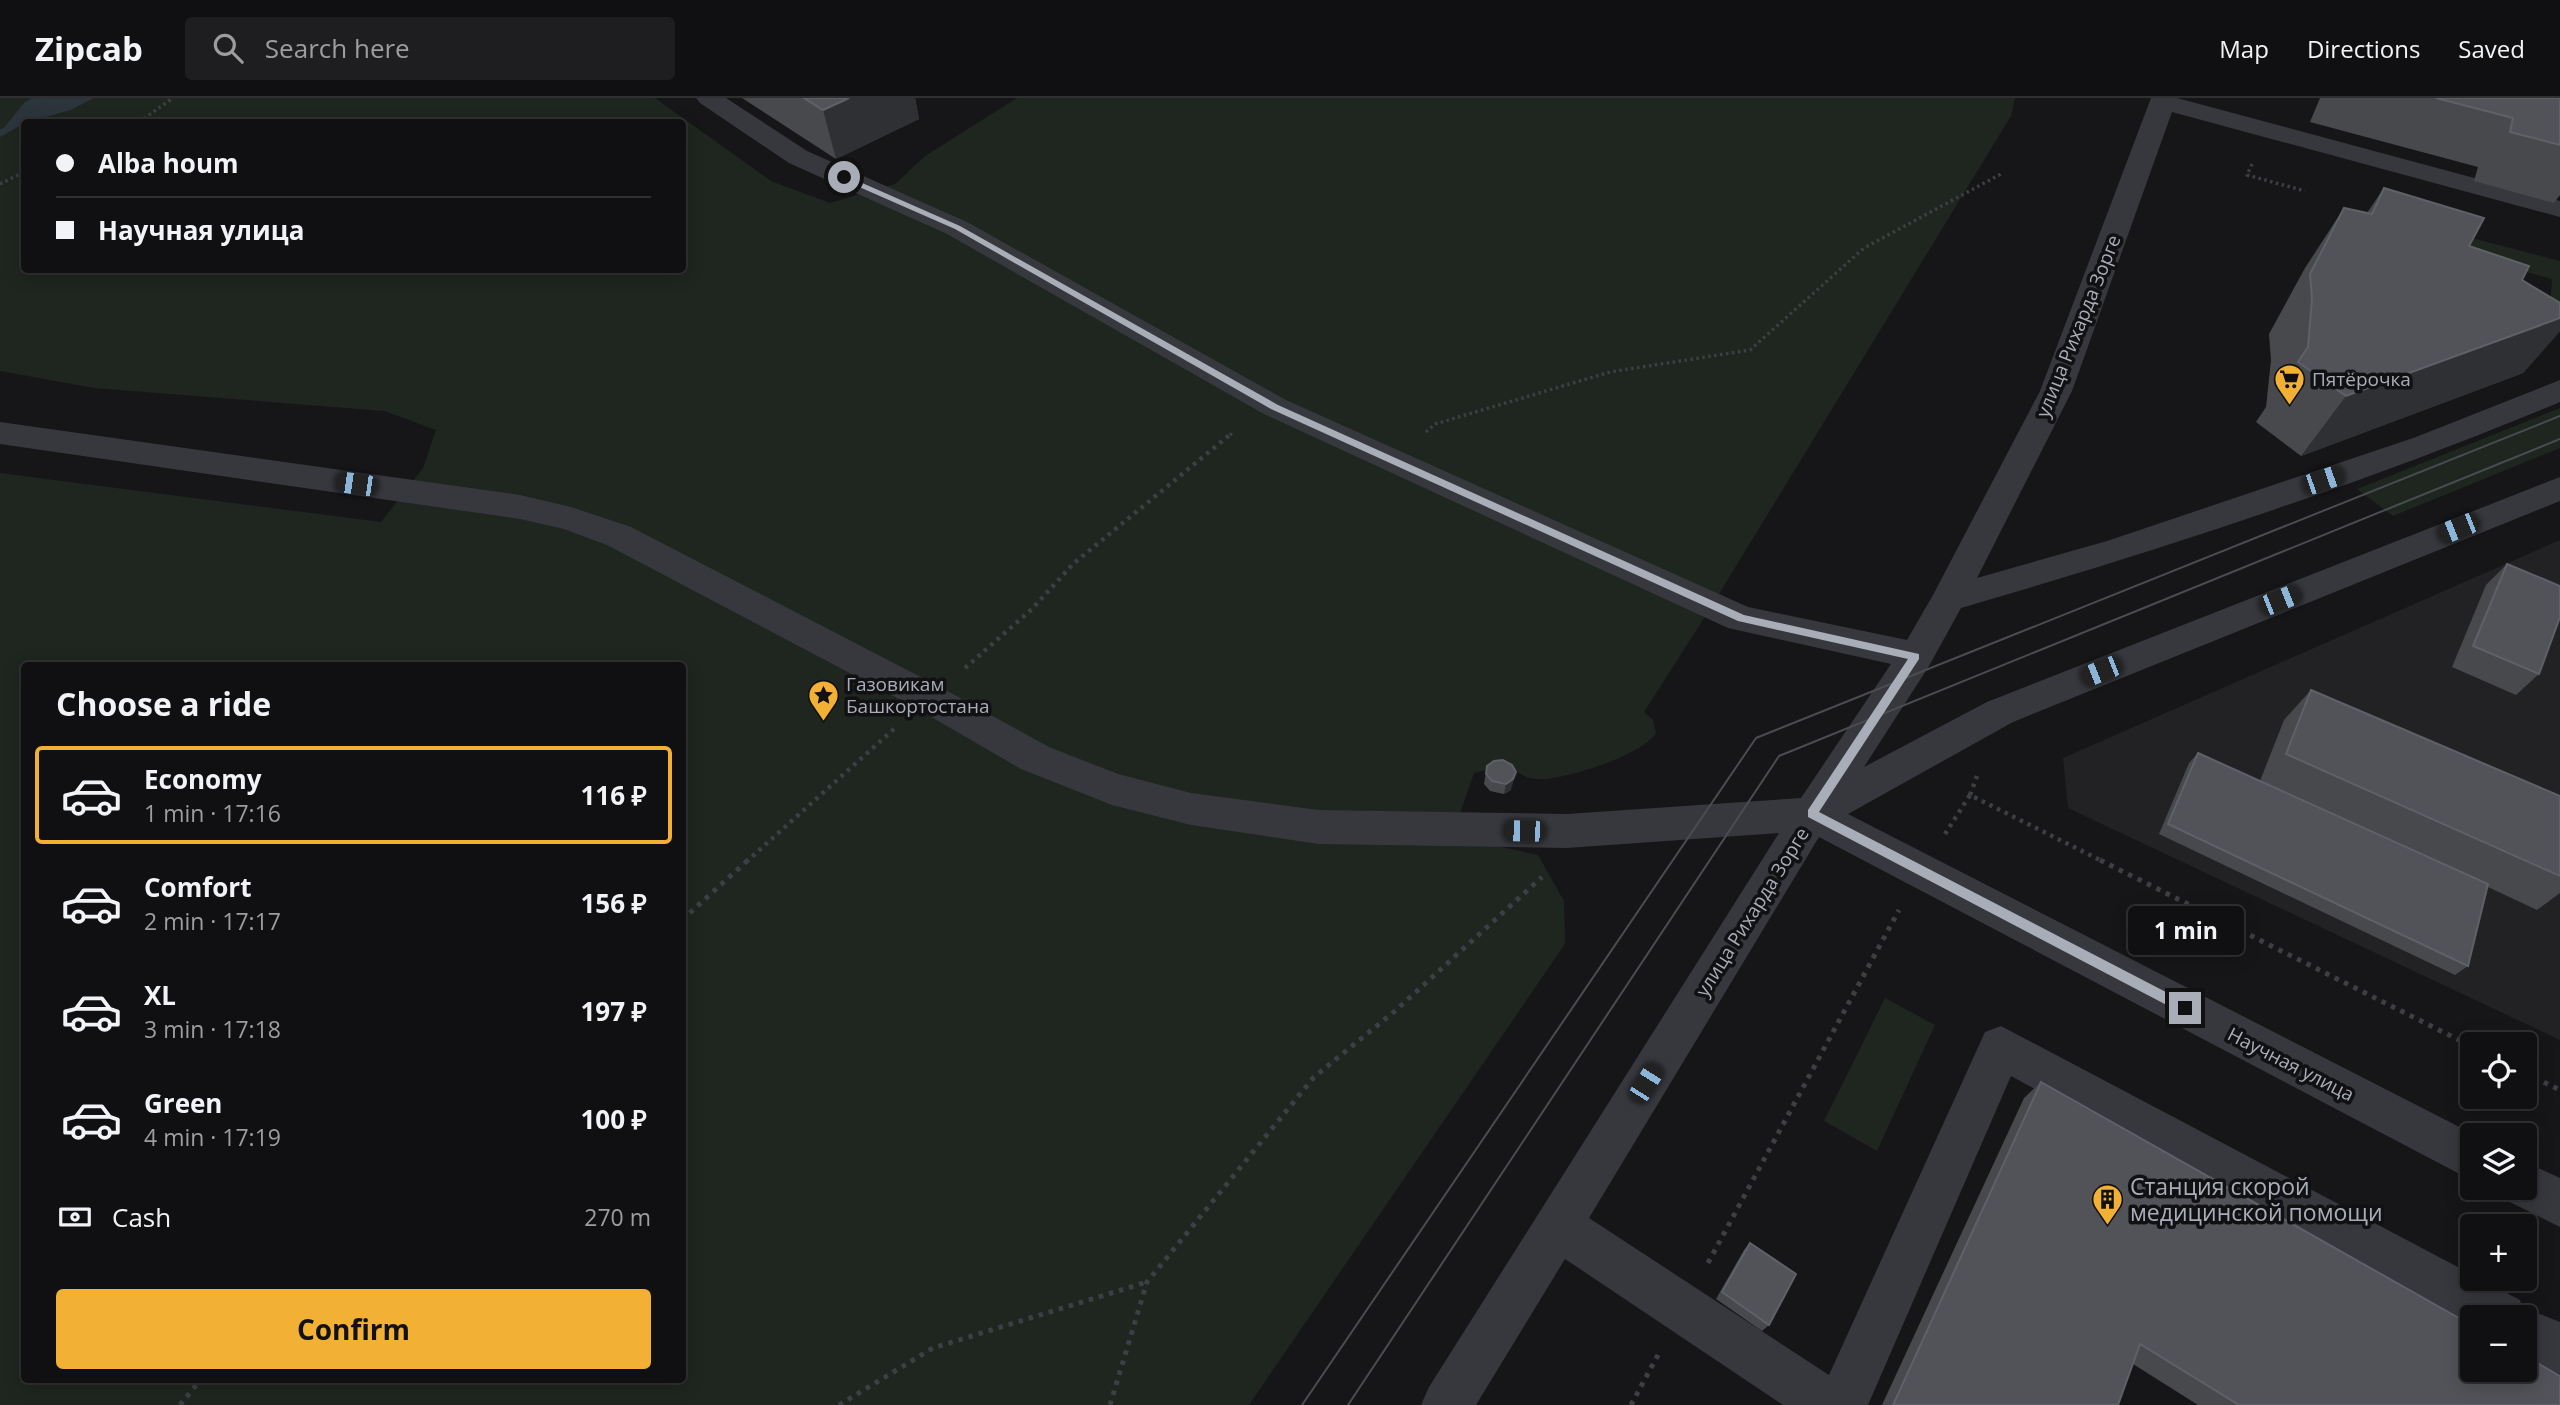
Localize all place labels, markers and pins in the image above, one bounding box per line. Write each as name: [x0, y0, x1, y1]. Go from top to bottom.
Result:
supermarket icon: Пятёрочка: [2272, 362, 2306, 406]
place label: Пятёрочка: [2312, 366, 2411, 392]
place label: Газовикам Башкортостана: [846, 671, 990, 719]
place icon: Газовикам Башкортостана: [806, 678, 840, 722]
place label: Станция скорой медицинской помощи: [2130, 1170, 2383, 1228]
building icon: Станция скорой медицинской помощи: [2090, 1183, 2124, 1227]

